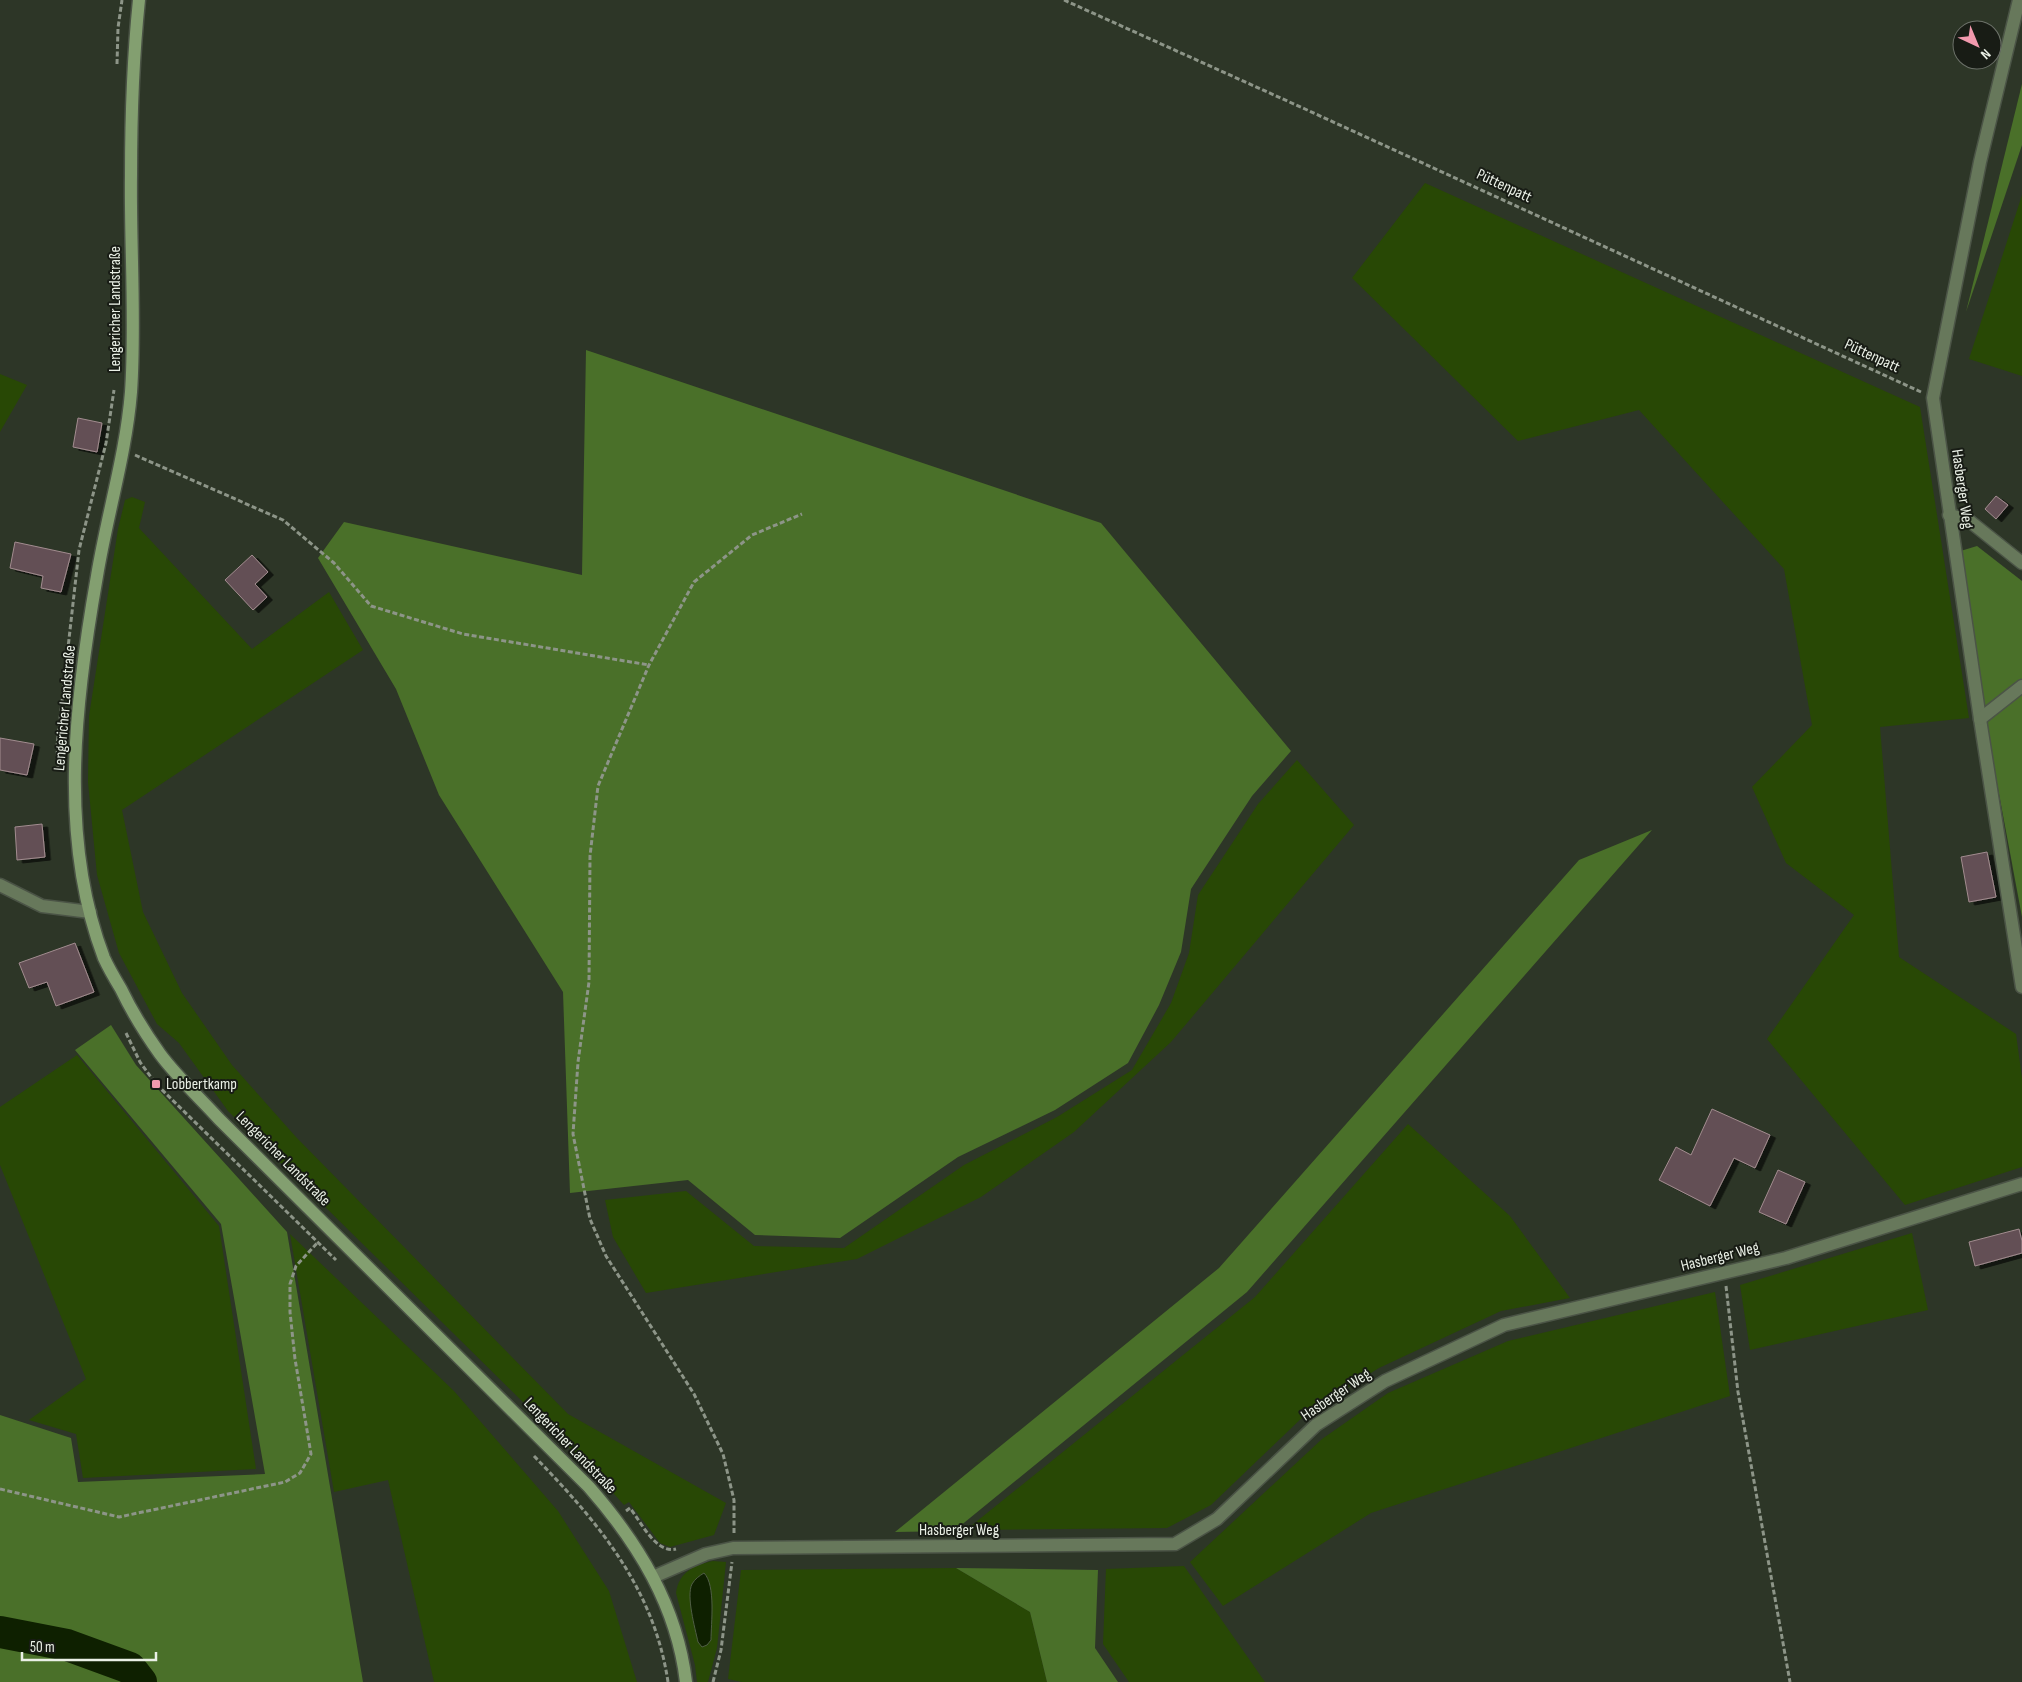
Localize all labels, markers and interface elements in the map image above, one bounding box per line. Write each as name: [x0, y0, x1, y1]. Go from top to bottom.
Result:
north arrow: [1952, 20, 2002, 70]
text: N: [1977, 45, 1994, 63]
street label: Püttenpatt: [1473, 165, 1535, 207]
street label: Lengericher Landstraße: [106, 246, 125, 372]
street label: Püttenpatt: [1841, 335, 1903, 377]
street label: Hasberger Weg: [1947, 448, 1977, 530]
street label: Lengericher Landstraße: [50, 644, 80, 772]
place label: Lobbertkamp: [166, 1075, 237, 1094]
marker: Lobbertkamp: [150, 1078, 162, 1090]
street label: Lengericher Landstraße: [232, 1108, 334, 1210]
street label: Hasberger Weg: [1679, 1238, 1761, 1276]
street label: Hasberger Weg: [1297, 1365, 1375, 1425]
street label: Lengericher Landstraße: [519, 1394, 621, 1498]
street label: Hasberger Weg: [919, 1521, 999, 1540]
scale bar: [22, 1630, 156, 1662]
text: 50 m: [30, 1638, 55, 1657]

